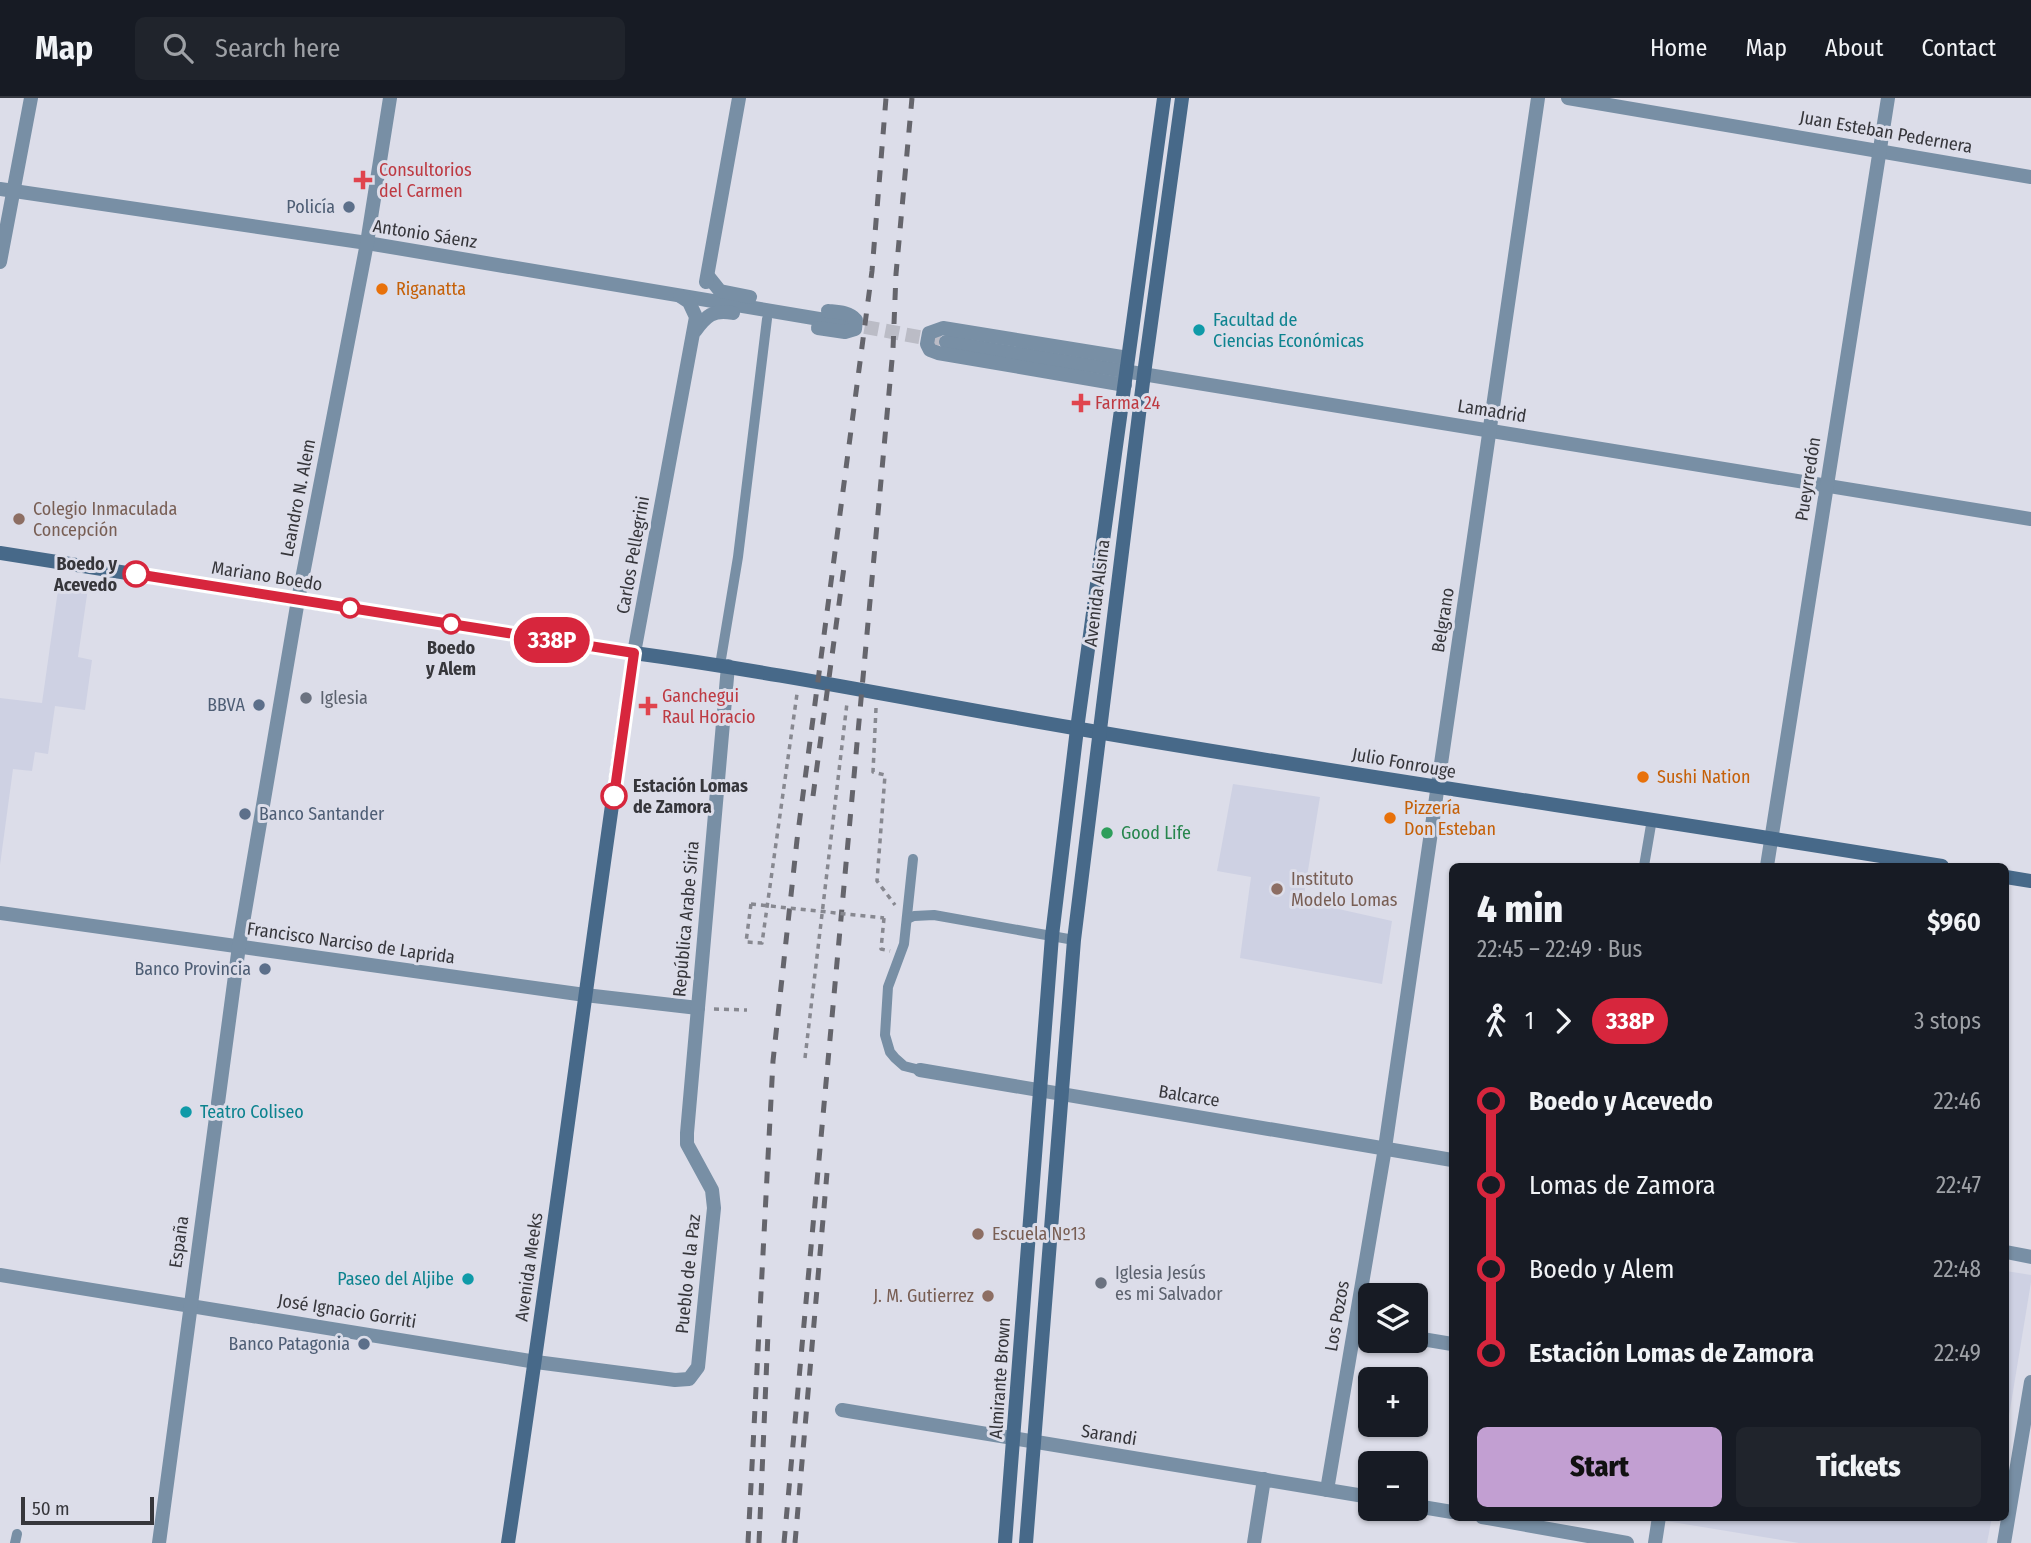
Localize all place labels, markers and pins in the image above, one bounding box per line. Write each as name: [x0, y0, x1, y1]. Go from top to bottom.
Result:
place label: Consultorios del Carmen: [379, 159, 472, 202]
marker: Consultorios del Carmen: [353, 170, 373, 190]
place label: Policía: [286, 196, 335, 218]
marker: Policía: [341, 199, 357, 215]
place label: Riganatta: [396, 278, 466, 300]
marker: Riganatta: [374, 281, 390, 297]
place label: Facultad de Ciencias Económicas: [1213, 309, 1364, 352]
marker: Facultad de Ciencias Económicas: [1191, 322, 1207, 338]
place label: Farma 24: [1095, 392, 1160, 414]
marker: Farma 24: [1073, 395, 1089, 411]
place label: Colegio Inmaculada Concepción: [33, 498, 177, 541]
marker: Colegio Inmaculada Concepción: [11, 511, 27, 527]
place label: Boedo y Acevedo: [53, 553, 117, 596]
marker: Boedo y Acevedo: [123, 561, 149, 587]
unlabelled marker: [340, 598, 360, 618]
marker: Boedo y Alem: [441, 614, 461, 634]
place label: Boedo y Alem: [425, 637, 476, 680]
place label: Ganchegui Raul Horacio: [662, 685, 755, 728]
place label: Iglesia: [320, 687, 368, 709]
marker: Iglesia: [298, 690, 314, 706]
place label: BBVA: [207, 694, 246, 716]
marker: BBVA: [251, 697, 267, 713]
marker: Ganchegui Raul Horacio: [640, 698, 656, 714]
place label: Sushi Nation: [1657, 766, 1750, 788]
marker: Sushi Nation: [1635, 769, 1651, 785]
place label: Estación Lomas de Zamora: [633, 775, 748, 818]
marker: Estación Lomas de Zamora: [601, 783, 627, 809]
place label: Pizzería Don Esteban: [1404, 797, 1496, 840]
place label: Banco Santander: [259, 803, 385, 825]
marker: Banco Santander: [237, 806, 253, 822]
marker: Pizzería Don Esteban: [1382, 810, 1398, 826]
place label: Good Life: [1121, 822, 1191, 844]
marker: Good Life: [1099, 825, 1115, 841]
place label: Instituto Modelo Lomas: [1291, 868, 1398, 911]
marker: Instituto Modelo Lomas: [1269, 881, 1285, 897]
place label: Banco Provincia: [134, 958, 251, 980]
marker: Banco Provincia: [257, 961, 273, 977]
place label: Teatro Coliseo: [200, 1101, 304, 1123]
marker: Teatro Coliseo: [178, 1104, 194, 1120]
place label: Escuela Nº13: [992, 1223, 1086, 1245]
marker: Escuela Nº13: [970, 1226, 986, 1242]
place label: Iglesia Jesús es mi Salvador: [1115, 1262, 1223, 1305]
place label: Paseo del Aljibe: [337, 1268, 454, 1290]
marker: Paseo del Aljibe: [460, 1271, 476, 1287]
marker: Iglesia Jesús es mi Salvador: [1093, 1275, 1109, 1291]
place label: J. M. Gutierrez: [873, 1285, 974, 1307]
marker: J. M. Gutierrez: [980, 1288, 996, 1304]
place label: Banco Patagonia: [229, 1333, 350, 1355]
marker: Banco Patagonia: [356, 1336, 372, 1352]

